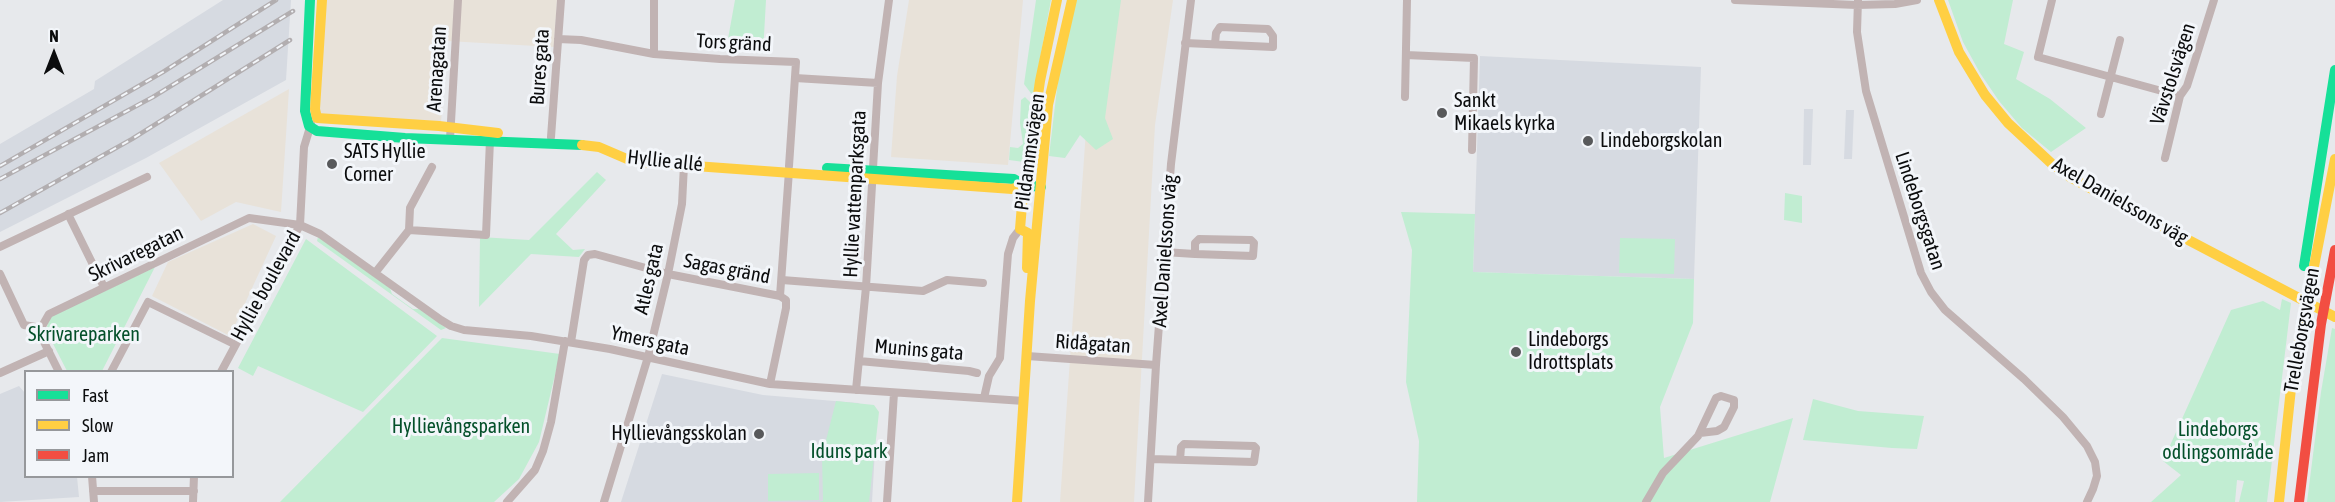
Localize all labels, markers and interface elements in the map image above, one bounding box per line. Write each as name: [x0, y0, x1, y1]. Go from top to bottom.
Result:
street label: Vävstolsvägen: [2145, 20, 2201, 128]
north arrow: [24, 24, 84, 84]
street label: Arenagatan: [422, 25, 452, 113]
text: N: [49, 27, 59, 45]
street label: Bures gata: [525, 28, 555, 106]
street label: Tors gränd: [696, 29, 772, 57]
place label: Sankt Mikaels kyrka: [1454, 89, 1555, 136]
street label: Pildammsvägen: [1010, 92, 1050, 212]
marker: Sankt Mikaels kyrka: [1435, 106, 1449, 120]
street label: Hyllie vattenparksgata: [839, 110, 871, 278]
place label: Lindeborgskolan: [1600, 129, 1723, 153]
marker: Lindeborgskolan: [1581, 134, 1595, 148]
place label: SATS Hyllie Corner: [344, 140, 425, 187]
street label: Hyllie allé: [626, 145, 704, 177]
street label: Lindeborgsgatan: [1890, 149, 1950, 273]
street label: Axel Danielssons väg: [2048, 152, 2192, 250]
marker: SATS Hyllie Corner: [325, 157, 339, 171]
street label: Axel Danielssons väg: [1148, 174, 1182, 328]
street label: Skrivaregatan: [85, 221, 187, 287]
street label: Hyllie boulevard: [226, 227, 306, 345]
street label: Atles gata: [629, 241, 669, 317]
street label: Sagas gränd: [682, 249, 772, 289]
street label: Trelleborgsvägen: [2279, 266, 2325, 394]
street label: Ymers gata: [608, 321, 692, 361]
park label: Skrivareparken: [28, 323, 140, 347]
place label: Lindeborgs Idrottsplats: [1528, 328, 1613, 375]
street label: Ridågatan: [1054, 329, 1132, 359]
street label: Munins gata: [873, 334, 965, 366]
marker: Lindeborgs Idrottsplats: [1509, 345, 1523, 359]
legend: [24, 370, 234, 478]
text: Fast: [82, 385, 109, 406]
text: Slow: [82, 415, 113, 436]
park label: Hyllievångsparken: [392, 415, 530, 439]
park label: Lindeborgs odlingsområde: [2162, 418, 2274, 465]
place label: Hyllievångsskolan: [611, 422, 747, 446]
marker: Hyllievångsskolan: [752, 427, 766, 441]
park label: Iduns park: [810, 440, 888, 464]
text: Jam: [82, 445, 109, 466]

